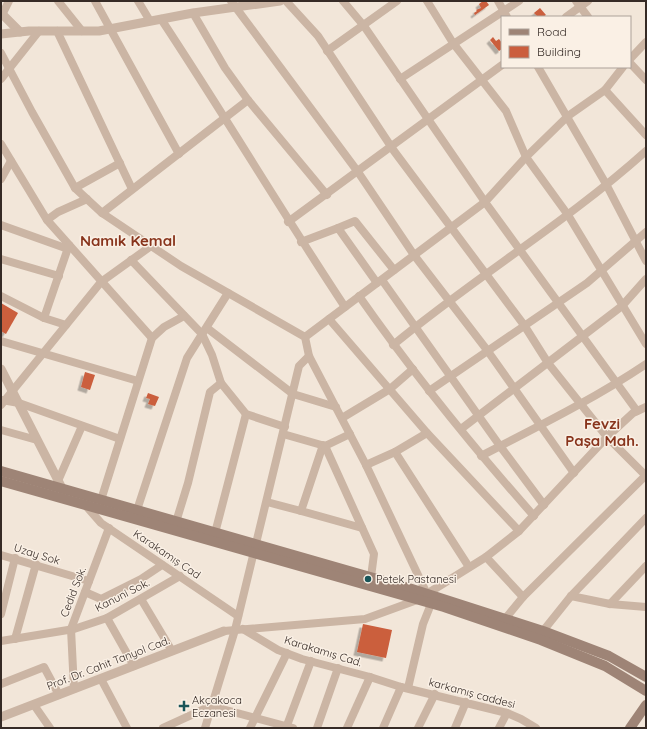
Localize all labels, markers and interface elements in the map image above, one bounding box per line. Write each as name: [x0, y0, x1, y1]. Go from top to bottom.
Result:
legend: [501, 16, 631, 68]
text: Road: [537, 24, 567, 39]
text: Building: [537, 44, 581, 59]
district label: Namık Kemal: [80, 231, 176, 250]
district label: Fevzi Paşa Mah.: [565, 414, 639, 450]
street label: Karakamış Cad: [131, 526, 203, 582]
street label: Uzay Sok: [12, 540, 62, 568]
street label: Cedid Sok.: [57, 565, 89, 619]
place label: Petek Pastanesi: [376, 572, 456, 586]
marker: Petek Pastanesi: [363, 574, 373, 584]
street label: Kanuni Sok.: [92, 575, 152, 615]
street label: Prof. Dr. Cahit Tanyol Cad.: [44, 633, 172, 693]
street label: Karakamış Cad.: [282, 633, 364, 669]
street label: karkamış caddesi: [427, 675, 517, 711]
place label: Akçakoca Eczanesi: [192, 693, 242, 720]
marker: Akçakoca Eczanesi: [179, 701, 189, 711]

